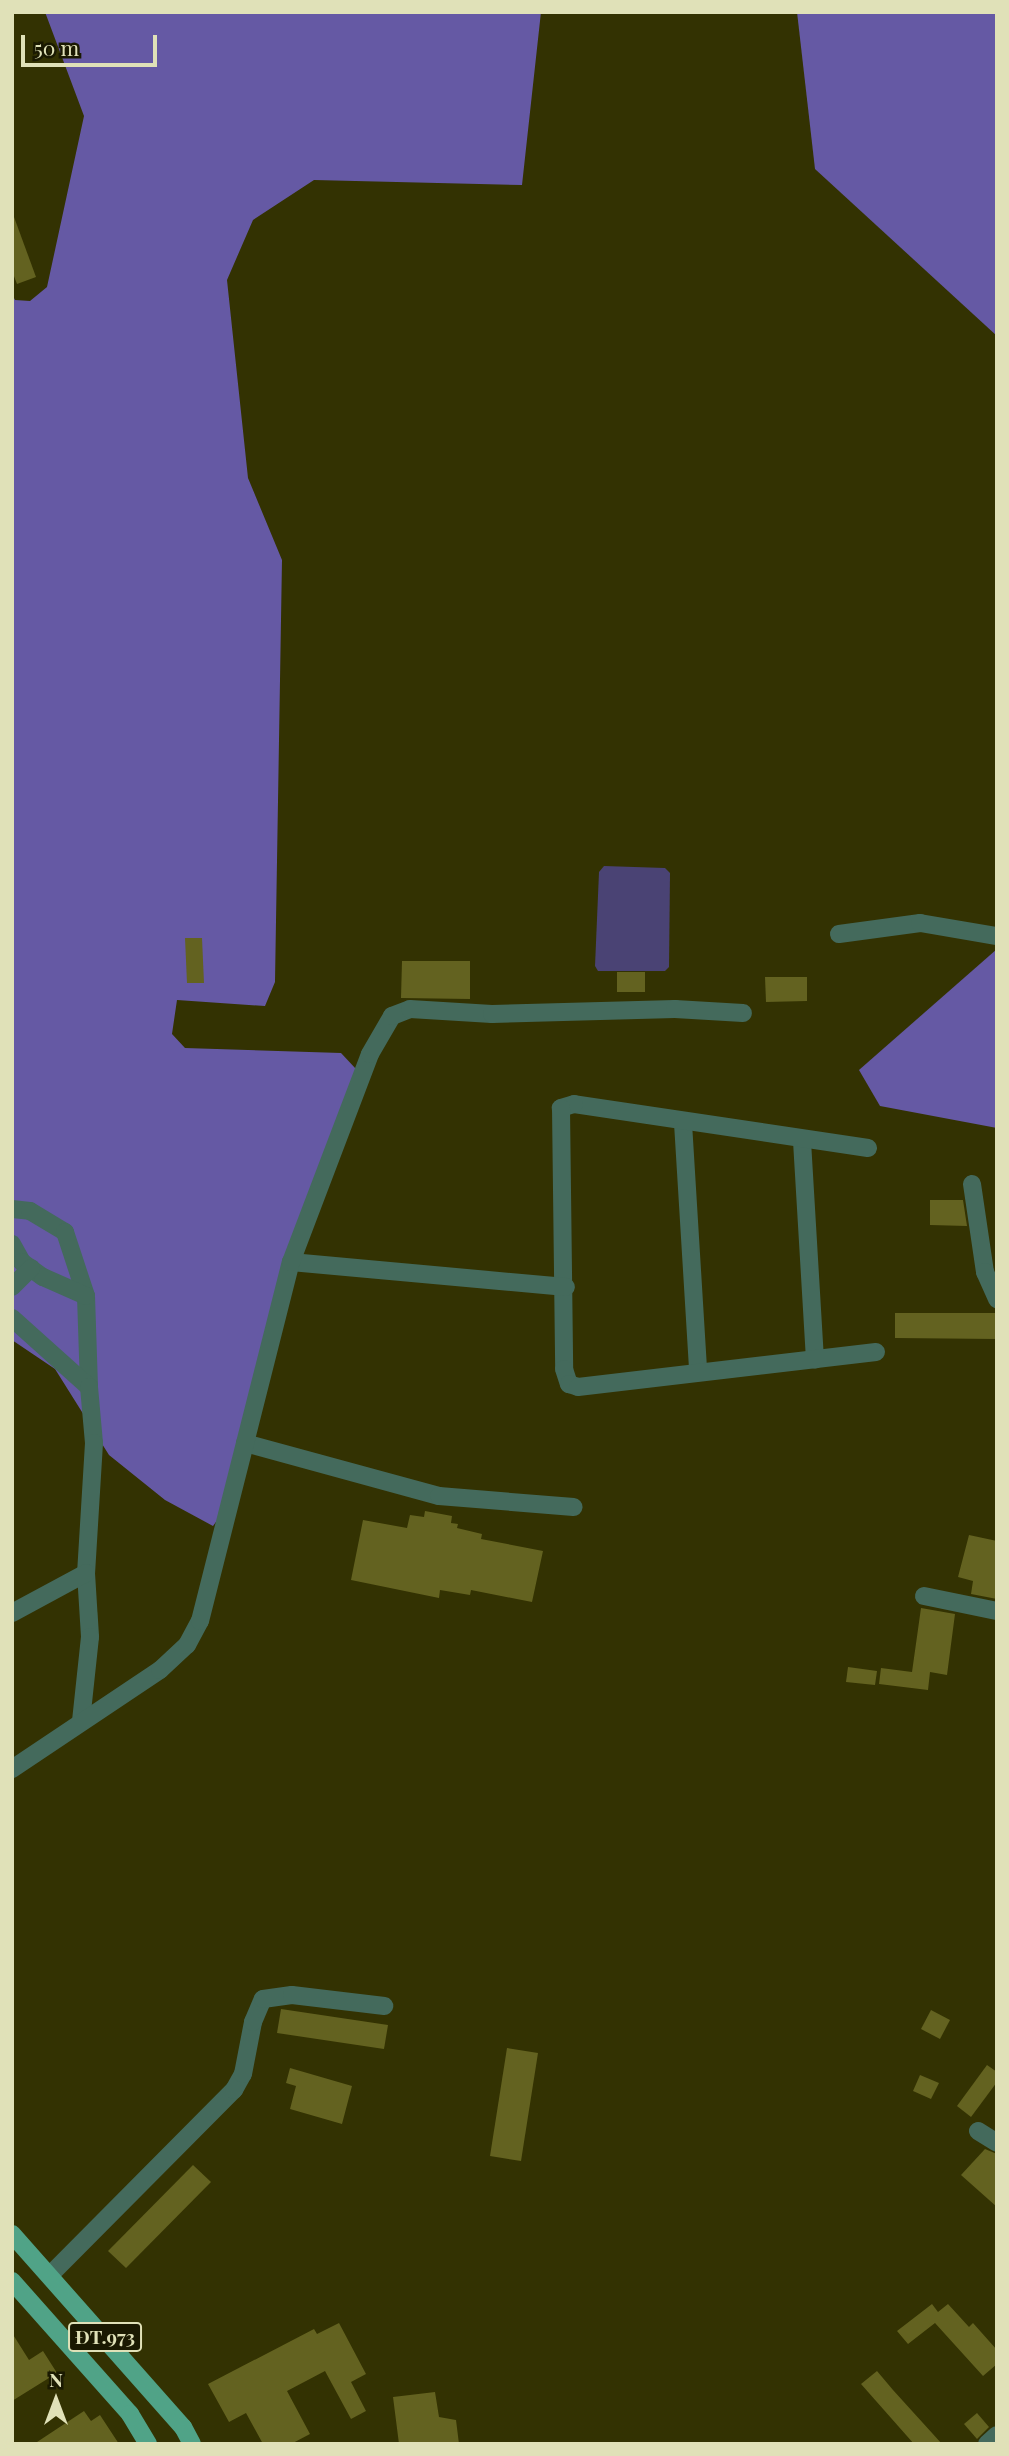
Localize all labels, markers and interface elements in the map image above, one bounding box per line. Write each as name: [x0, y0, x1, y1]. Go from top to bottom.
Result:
scale bar: [24, 21, 161, 65]
text: 50 m: [34, 33, 79, 61]
road number: ĐT.973: [66, 2322, 144, 2352]
north arrow: [21, 2365, 91, 2435]
text: N: [49, 2366, 63, 2392]

